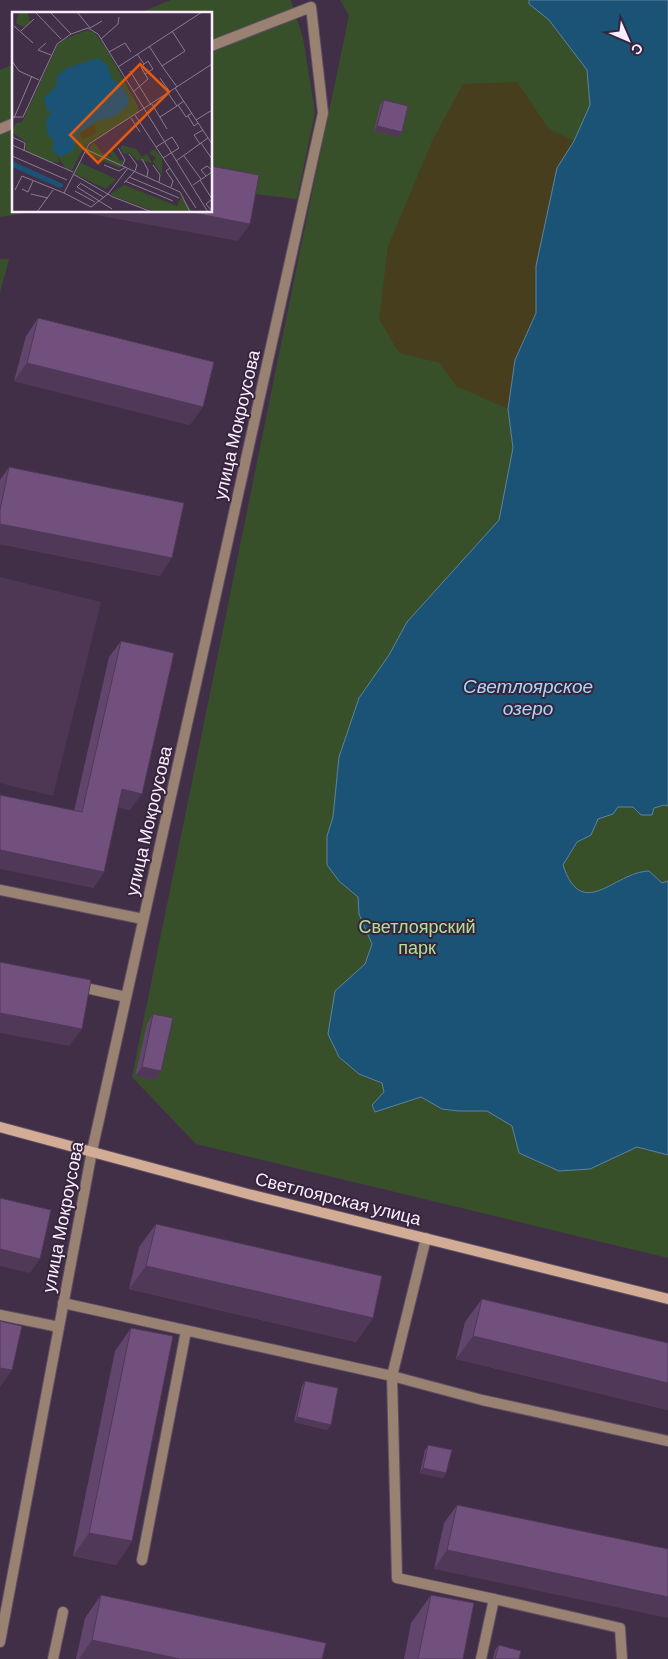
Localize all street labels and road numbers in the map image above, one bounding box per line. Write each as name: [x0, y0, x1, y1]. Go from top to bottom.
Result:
street label: улица Мокроусова: [208, 347, 264, 502]
street label: улица Мокроусова: [120, 743, 176, 898]
street label: улица Мокроусова: [37, 1138, 88, 1294]
street label: Светлоярская улица: [253, 1167, 424, 1230]

